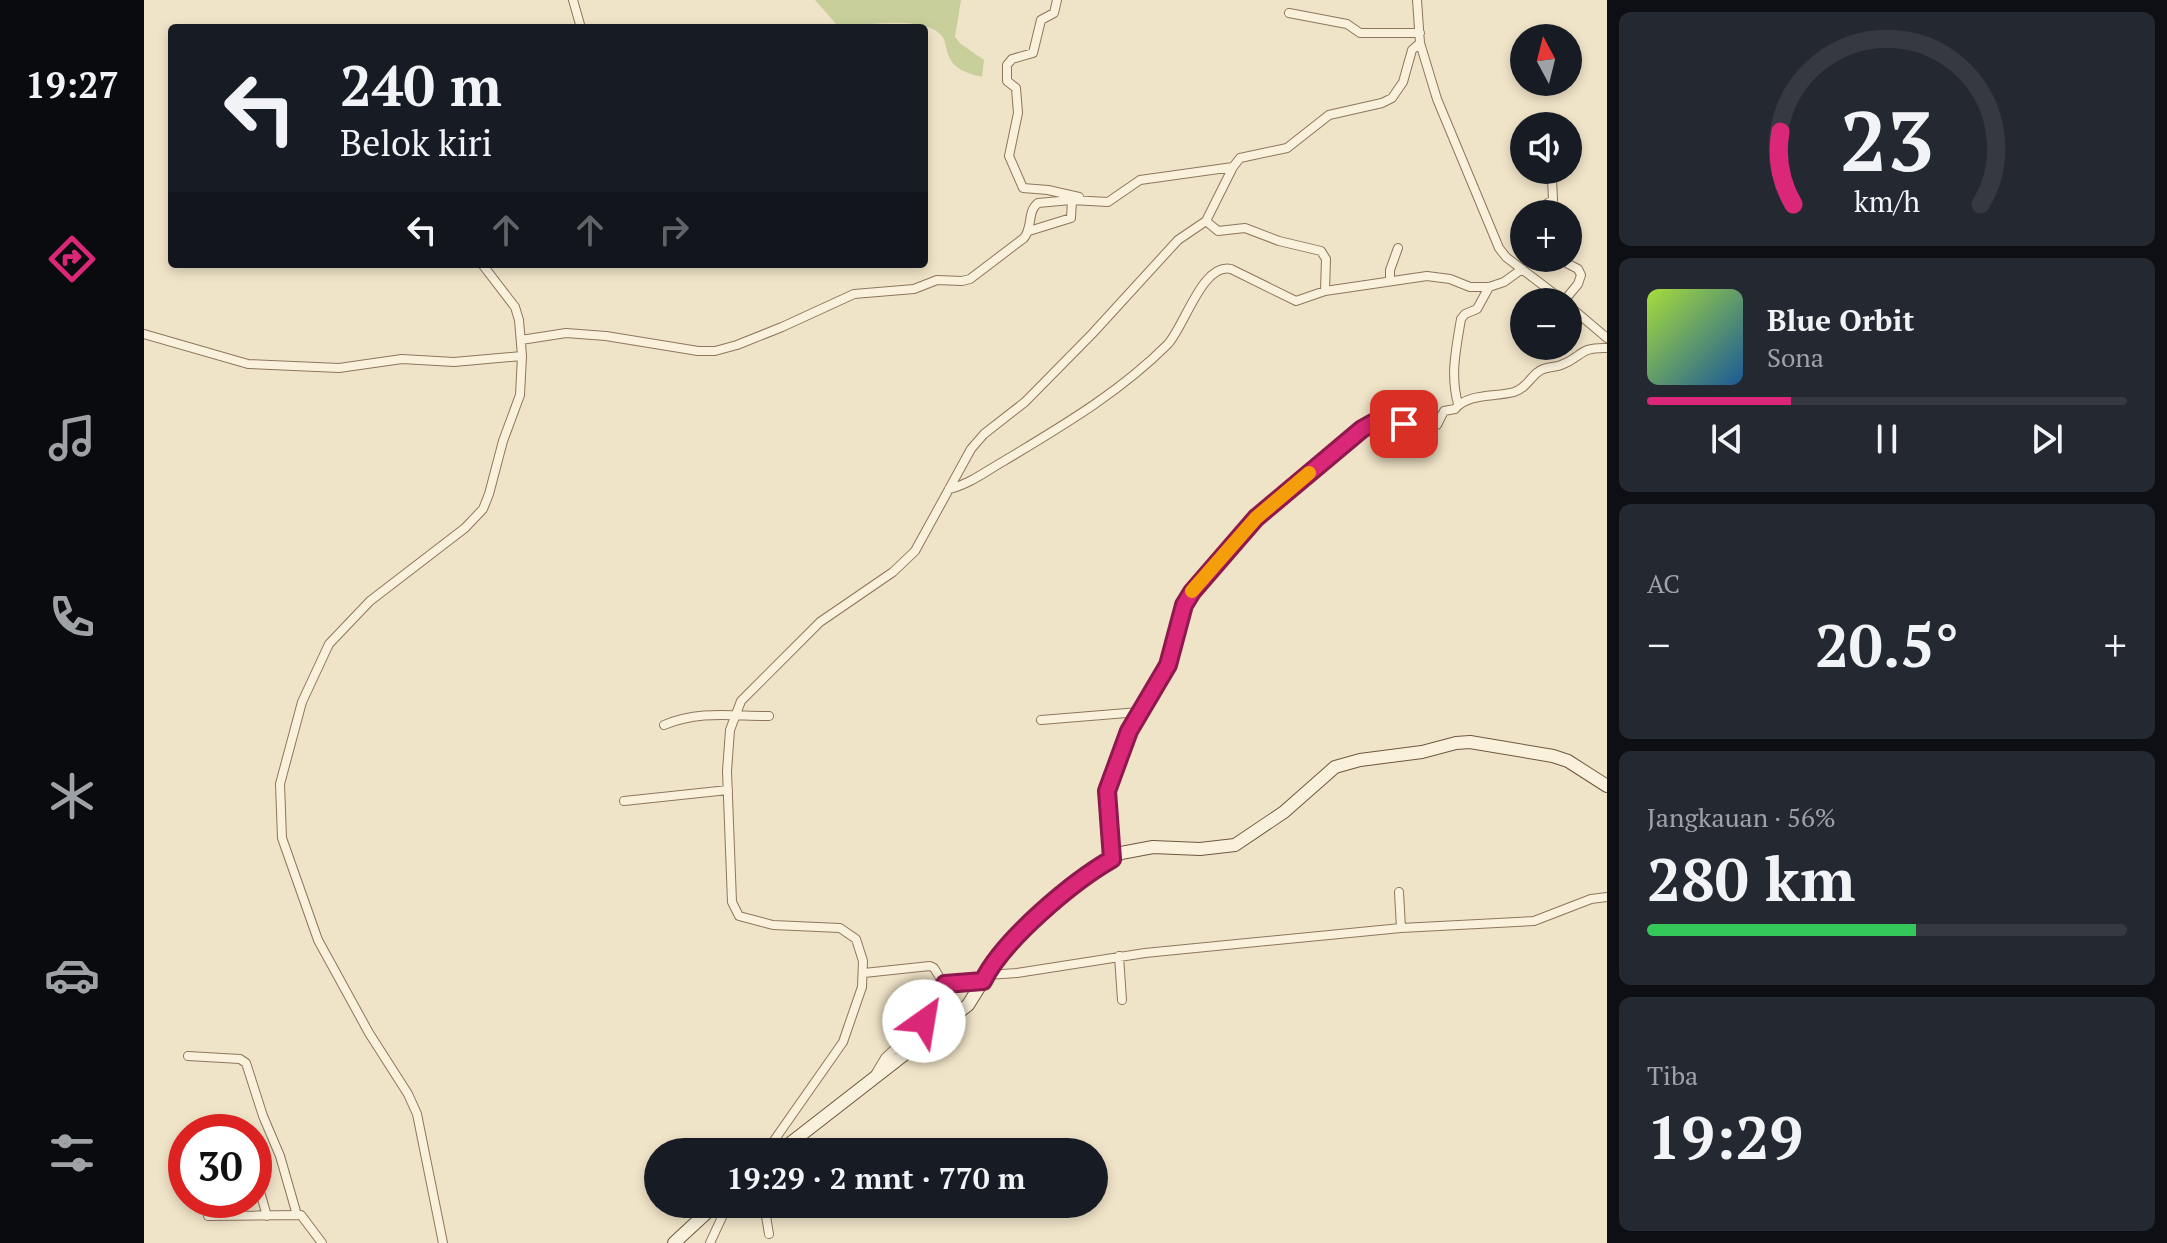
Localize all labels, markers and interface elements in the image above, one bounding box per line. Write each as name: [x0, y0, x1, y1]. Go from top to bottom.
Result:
north arrow: [1510, 24, 1582, 96]
map controls: [1510, 24, 1582, 360]
text: 240 m: [340, 48, 502, 122]
icon: left: [208, 56, 312, 160]
text: 19:27: [25, 61, 119, 108]
text: 23: [1840, 85, 1934, 195]
button: sound: [1510, 112, 1582, 184]
text: Belok kiri: [340, 119, 492, 166]
text: km/h: [1854, 182, 1920, 220]
button: +: [1510, 200, 1582, 272]
icon: left: [400, 208, 444, 252]
icon: ahead: [484, 208, 528, 252]
icon: ahead: [568, 208, 612, 252]
icon: right: [652, 208, 696, 252]
icon: directions: [44, 231, 100, 287]
button: −: [1510, 288, 1582, 360]
text: Blue Orbit: [1767, 300, 1914, 340]
text: Sona: [1767, 340, 1824, 374]
pin: [1370, 390, 1438, 458]
icon: arrive: [1382, 402, 1426, 446]
icon: music: [44, 410, 100, 466]
icon: previous: [1705, 417, 1749, 461]
icon: pause: [1865, 417, 1909, 461]
icon: next: [2025, 417, 2069, 461]
text: AC: [1647, 566, 1680, 600]
icon: phone: [44, 589, 100, 645]
text: 20.5°: [1815, 605, 1959, 684]
text: −: [1647, 615, 1670, 674]
text: +: [2104, 615, 2127, 674]
icon: climate: [44, 768, 100, 824]
text: Jangkauan · 56%: [1647, 800, 1836, 834]
text: 280 km: [1647, 839, 1855, 918]
icon: car: [44, 947, 100, 1003]
position arrow: [882, 979, 966, 1063]
text: Tiba: [1647, 1058, 1698, 1092]
text: 19:29: [1647, 1097, 1803, 1176]
speed limit sign: 30: [168, 1114, 272, 1218]
icon: filters: [44, 1125, 100, 1181]
text: 19:29 · 2 mnt · 770 m: [727, 1158, 1025, 1198]

